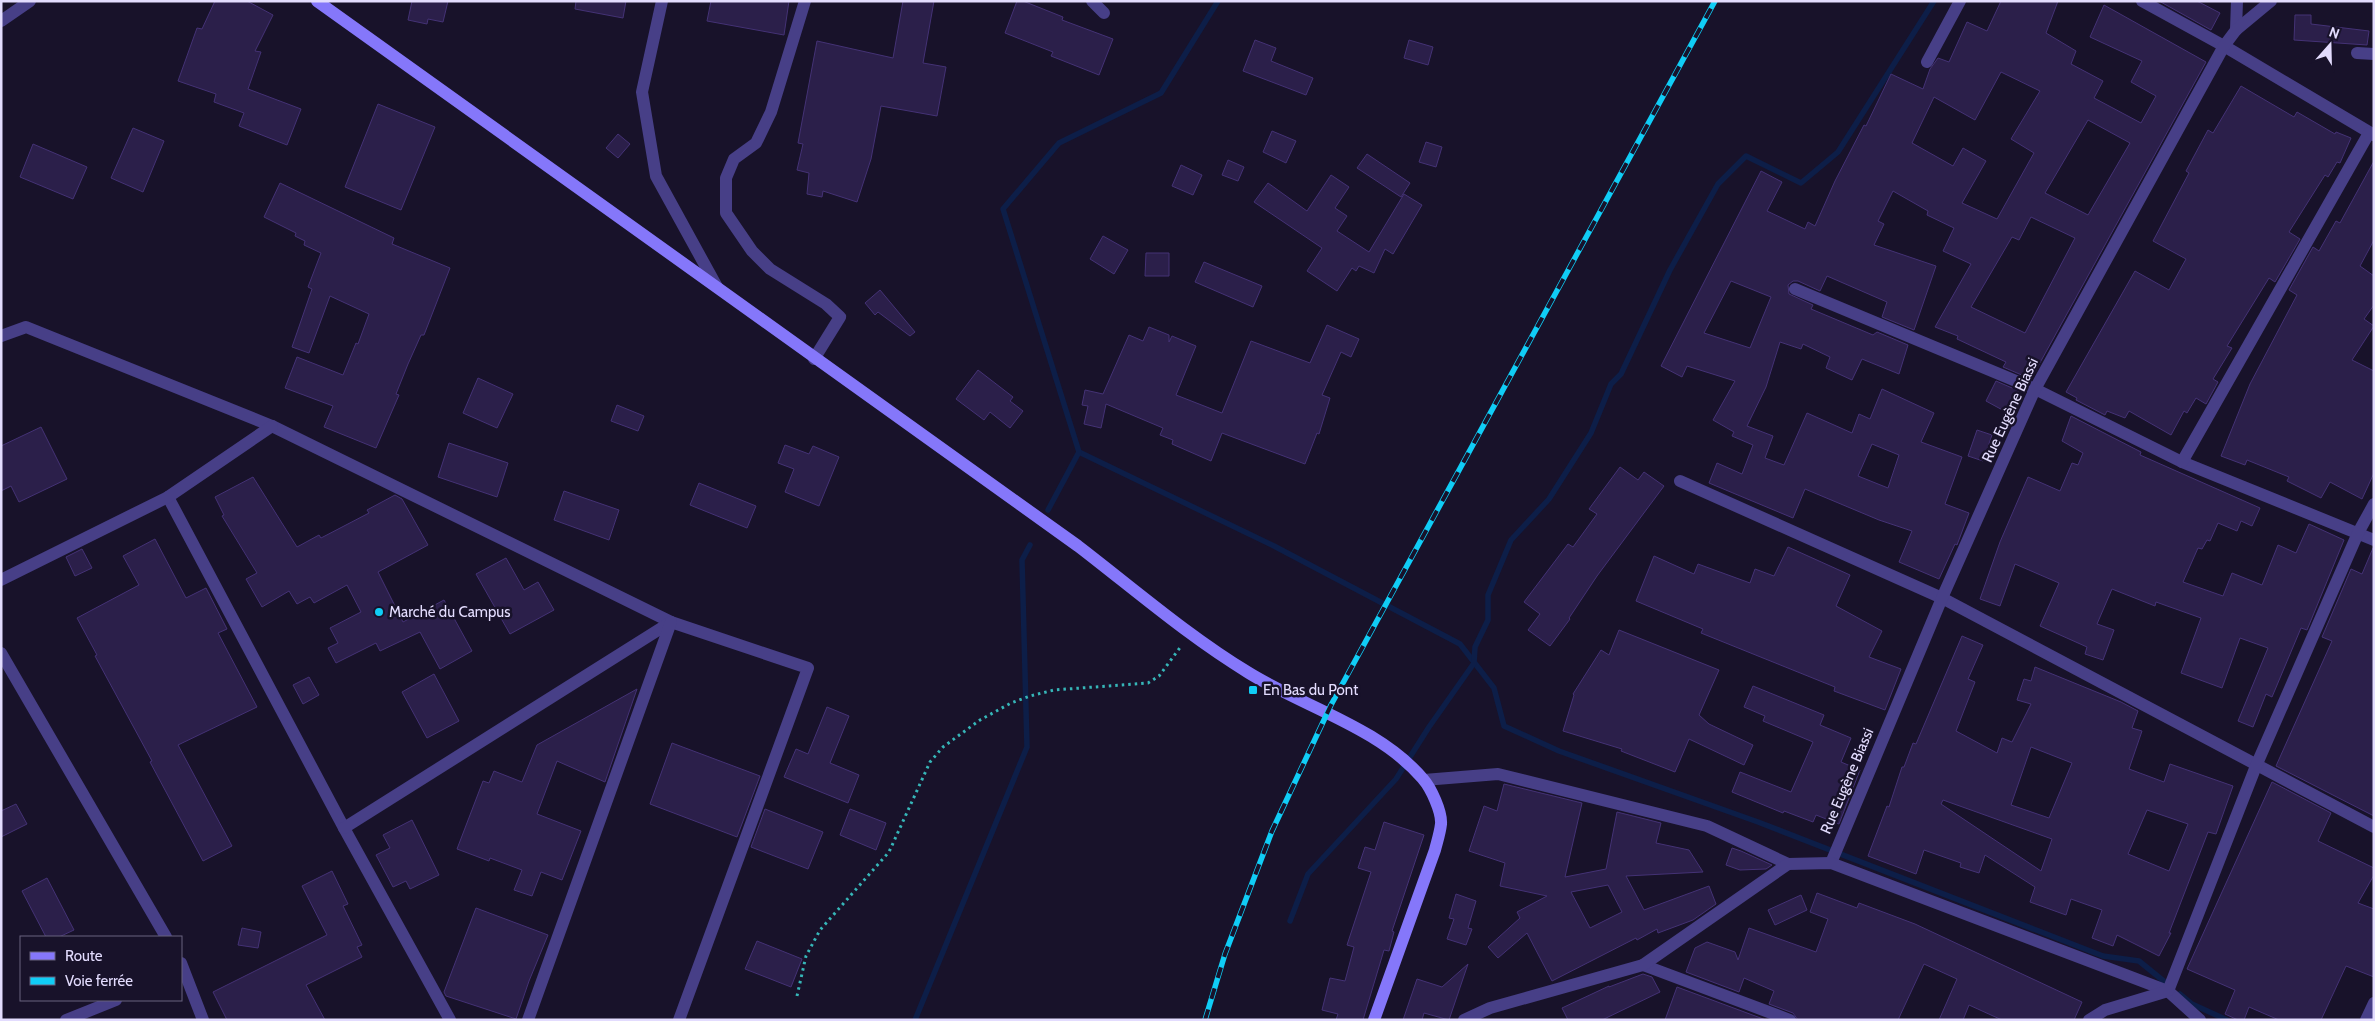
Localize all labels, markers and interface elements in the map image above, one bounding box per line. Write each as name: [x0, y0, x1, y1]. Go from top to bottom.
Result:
north arrow: [2305, 20, 2355, 70]
text: N: [2327, 23, 2342, 43]
street label: Rue Eugène Biassi: [1978, 355, 2042, 465]
place label: Marché du Campus: [389, 603, 510, 621]
marker: Marché du Campus: [373, 606, 385, 618]
place label: En Bas du Pont: [1263, 681, 1358, 699]
marker: En Bas du Pont: [1247, 684, 1259, 696]
street label: Rue Eugène Biassi: [1817, 725, 1877, 837]
legend: [20, 936, 182, 1001]
text: Route: [65, 947, 103, 965]
text: Voie ferrée: [65, 972, 133, 990]

